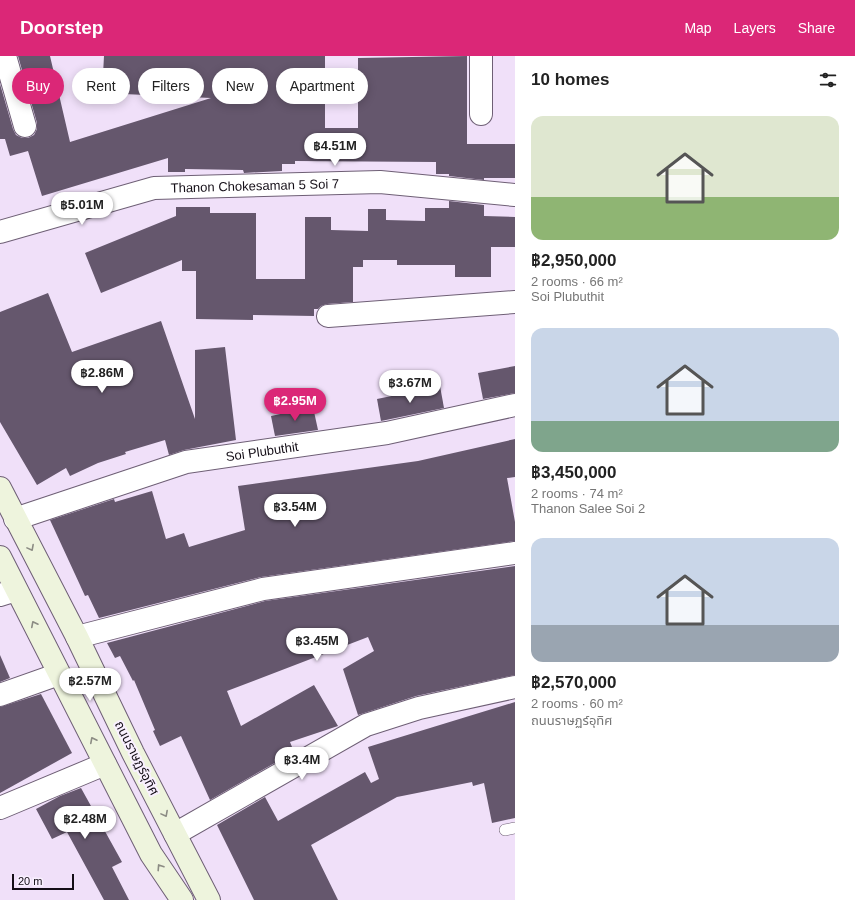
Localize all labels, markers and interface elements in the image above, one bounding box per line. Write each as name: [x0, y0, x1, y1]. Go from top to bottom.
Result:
text: Doorstep: [20, 17, 103, 38]
text: Map: [684, 20, 712, 36]
text: Layers: [734, 20, 776, 36]
text: Share: [798, 20, 835, 36]
chip: Buy: [12, 68, 64, 104]
chip: Rent: [72, 68, 130, 104]
chip: Filters: [138, 68, 204, 104]
chip: New: [212, 68, 268, 104]
chip: Apartment: [276, 68, 368, 104]
icon: filters: [817, 69, 839, 91]
text: 10 homes: [531, 70, 609, 89]
pin: ฿4.51M: [302, 133, 368, 167]
text: ฿4.51M: [313, 138, 357, 153]
icon: home: [649, 142, 721, 214]
street label: Thanon Chokesaman 5 Soi 7: [170, 176, 339, 195]
pin: ฿5.01M: [49, 192, 115, 226]
text: ฿5.01M: [60, 197, 104, 212]
text: ฿2,950,000: [531, 251, 617, 270]
text: 2 rooms · 66 m²: [531, 274, 623, 289]
text: Soi Plubuthit: [531, 289, 604, 304]
icon: home: [649, 354, 721, 426]
pin: ฿2.86M: [69, 360, 135, 394]
text: ฿2.86M: [80, 365, 124, 380]
pin: ฿3.67M: [377, 370, 443, 404]
text: ฿3.67M: [388, 375, 432, 390]
pin: ฿2.95M: [262, 388, 328, 422]
text: ฿2.95M: [273, 393, 317, 408]
street label: Soi Plubuthit: [225, 438, 300, 464]
text: ฿3,450,000: [531, 463, 617, 482]
text: 2 rooms · 74 m²: [531, 486, 623, 501]
pin: ฿3.54M: [262, 494, 328, 528]
text: ฿3.54M: [273, 499, 317, 514]
text: Thanon Salee Soi 2: [531, 501, 645, 516]
one-way arrow: [26, 544, 33, 551]
icon: home: [649, 564, 721, 636]
one-way arrow: [31, 621, 39, 629]
pin: ฿3.45M: [284, 628, 350, 662]
text: ฿3.45M: [295, 633, 339, 648]
pin: ฿2.57M: [57, 668, 123, 702]
text: ฿2.57M: [68, 673, 112, 688]
text: ฿2,570,000: [531, 673, 617, 692]
text: 2 rooms · 60 m²: [531, 696, 623, 711]
text: ถนนราษฏร์อุทิศ: [531, 713, 612, 728]
street label: ถนนราษฏร์อุทิศ: [112, 718, 162, 798]
one-way arrow: [90, 737, 97, 745]
pin: ฿3.4M: [274, 747, 330, 781]
text: ฿3.4M: [284, 752, 320, 767]
pin: ฿2.48M: [52, 806, 118, 840]
one-way arrow: [160, 810, 168, 817]
text: ฿2.48M: [63, 811, 107, 826]
one-way arrow: [158, 865, 165, 872]
scale bar: [12, 872, 74, 891]
text: 20 m: [18, 875, 42, 887]

